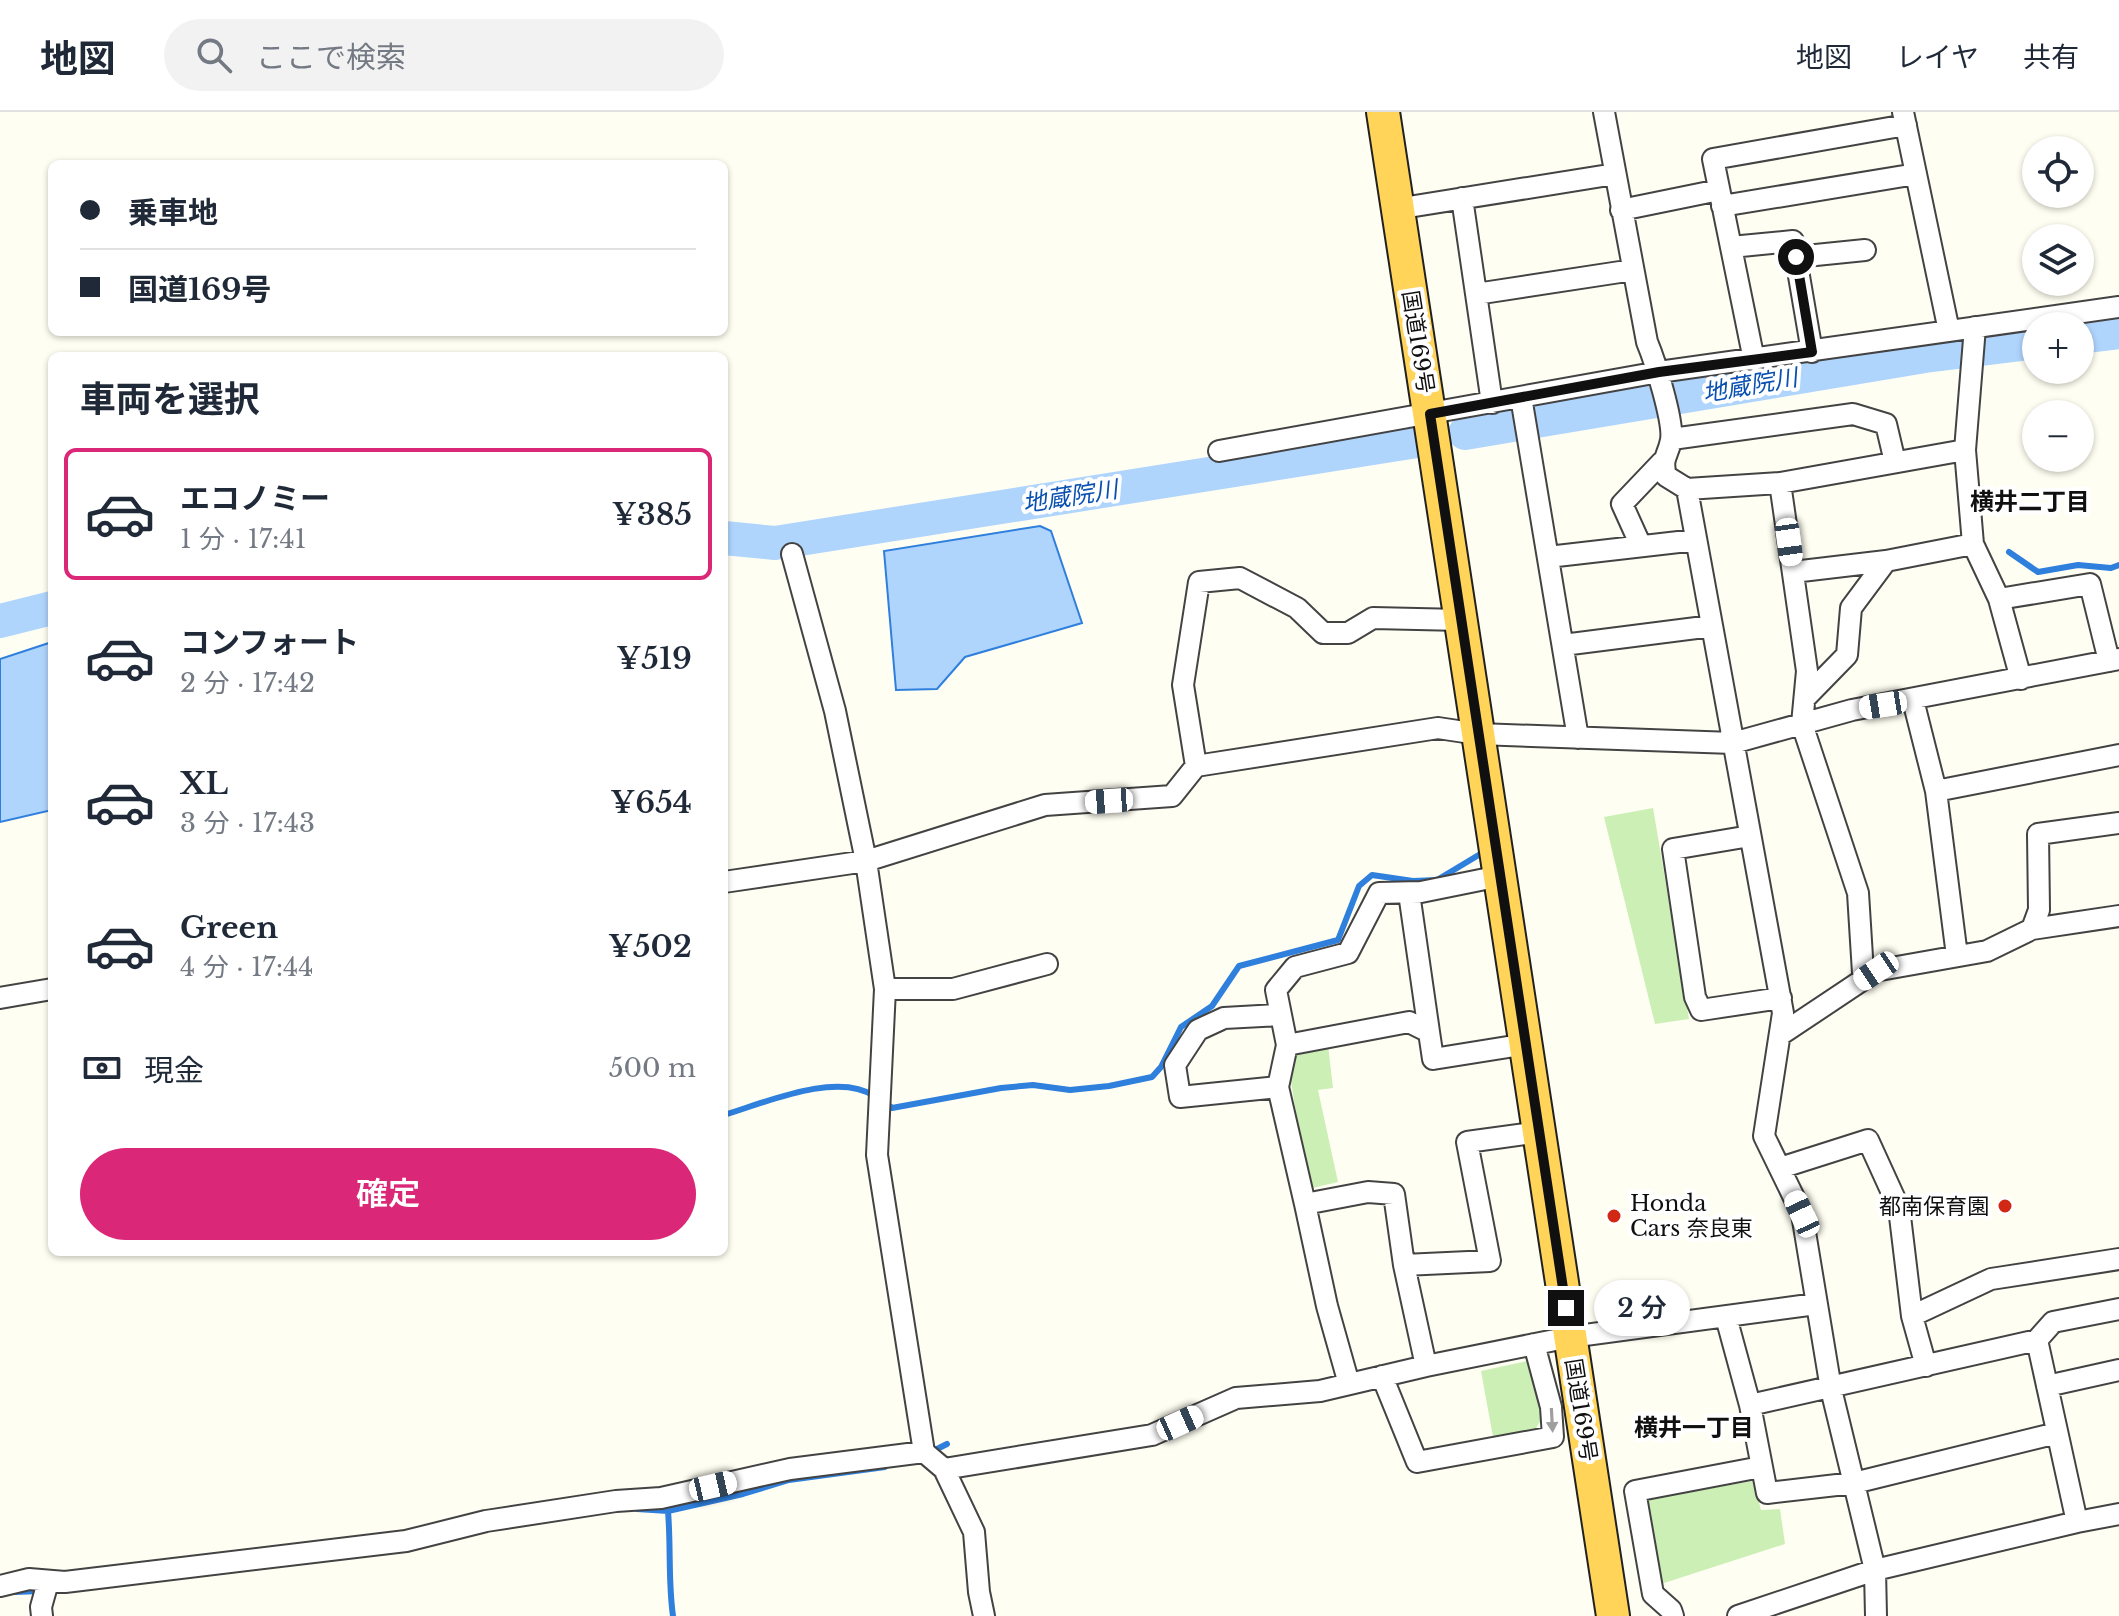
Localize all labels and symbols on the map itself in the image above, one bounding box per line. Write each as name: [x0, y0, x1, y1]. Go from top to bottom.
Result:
route start: [1778, 239, 1814, 275]
street label: 国道169号: [1397, 288, 1439, 396]
water label: 地蔵院川: [1700, 362, 1803, 408]
water label: 地蔵院川: [1020, 474, 1123, 518]
district label: 横井二丁目: [1970, 487, 2090, 516]
car: [1774, 517, 1804, 567]
car: [1857, 689, 1909, 721]
car: [1084, 787, 1134, 815]
car: [1849, 948, 1903, 994]
car: [1781, 1187, 1823, 1241]
place label: Honda Cars 奈良東: [1630, 1190, 1753, 1242]
place label: 都南保育園: [1879, 1193, 1989, 1220]
marker: 都南保育園: [1996, 1197, 2014, 1215]
marker: Honda Cars 奈良東: [1605, 1207, 1623, 1225]
callout: 2 分: [1594, 1280, 1690, 1336]
route end: [1548, 1290, 1584, 1326]
street label: 国道169号: [1560, 1356, 1602, 1464]
car: [1153, 1402, 1207, 1444]
one-way arrow: [1545, 1408, 1558, 1433]
district label: 横井一丁目: [1634, 1413, 1754, 1442]
car: [687, 1469, 739, 1503]

